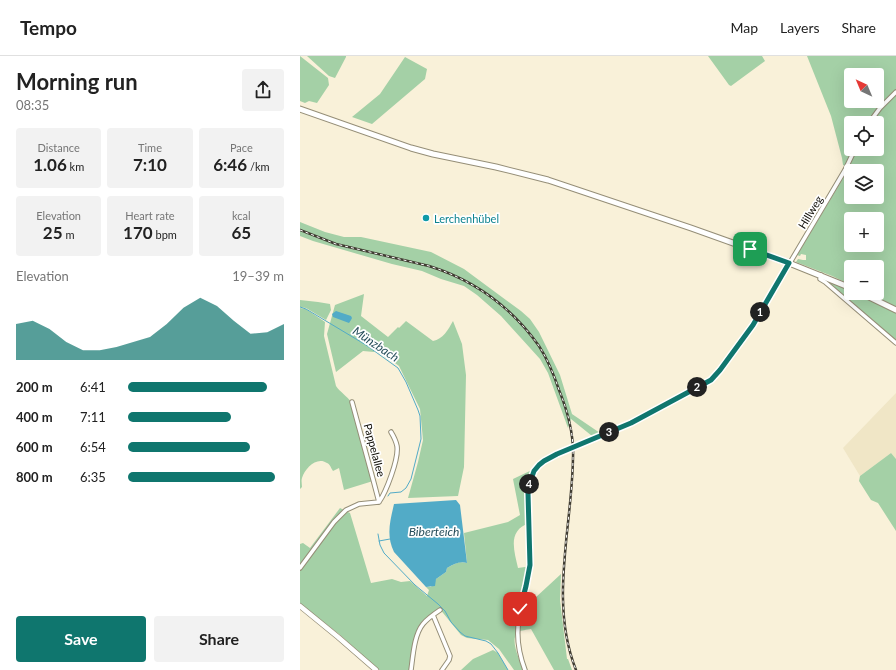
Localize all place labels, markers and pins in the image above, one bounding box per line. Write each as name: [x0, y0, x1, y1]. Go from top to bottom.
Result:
place label: Lerchenhübel: [434, 212, 499, 225]
marker: Lerchenhübel: [421, 213, 431, 223]
pin: [733, 232, 767, 266]
pin: 1: [750, 302, 770, 322]
pin: 2: [687, 377, 707, 397]
pin: 3: [599, 422, 619, 442]
pin: 4: [519, 474, 539, 494]
pin: [503, 592, 537, 626]

